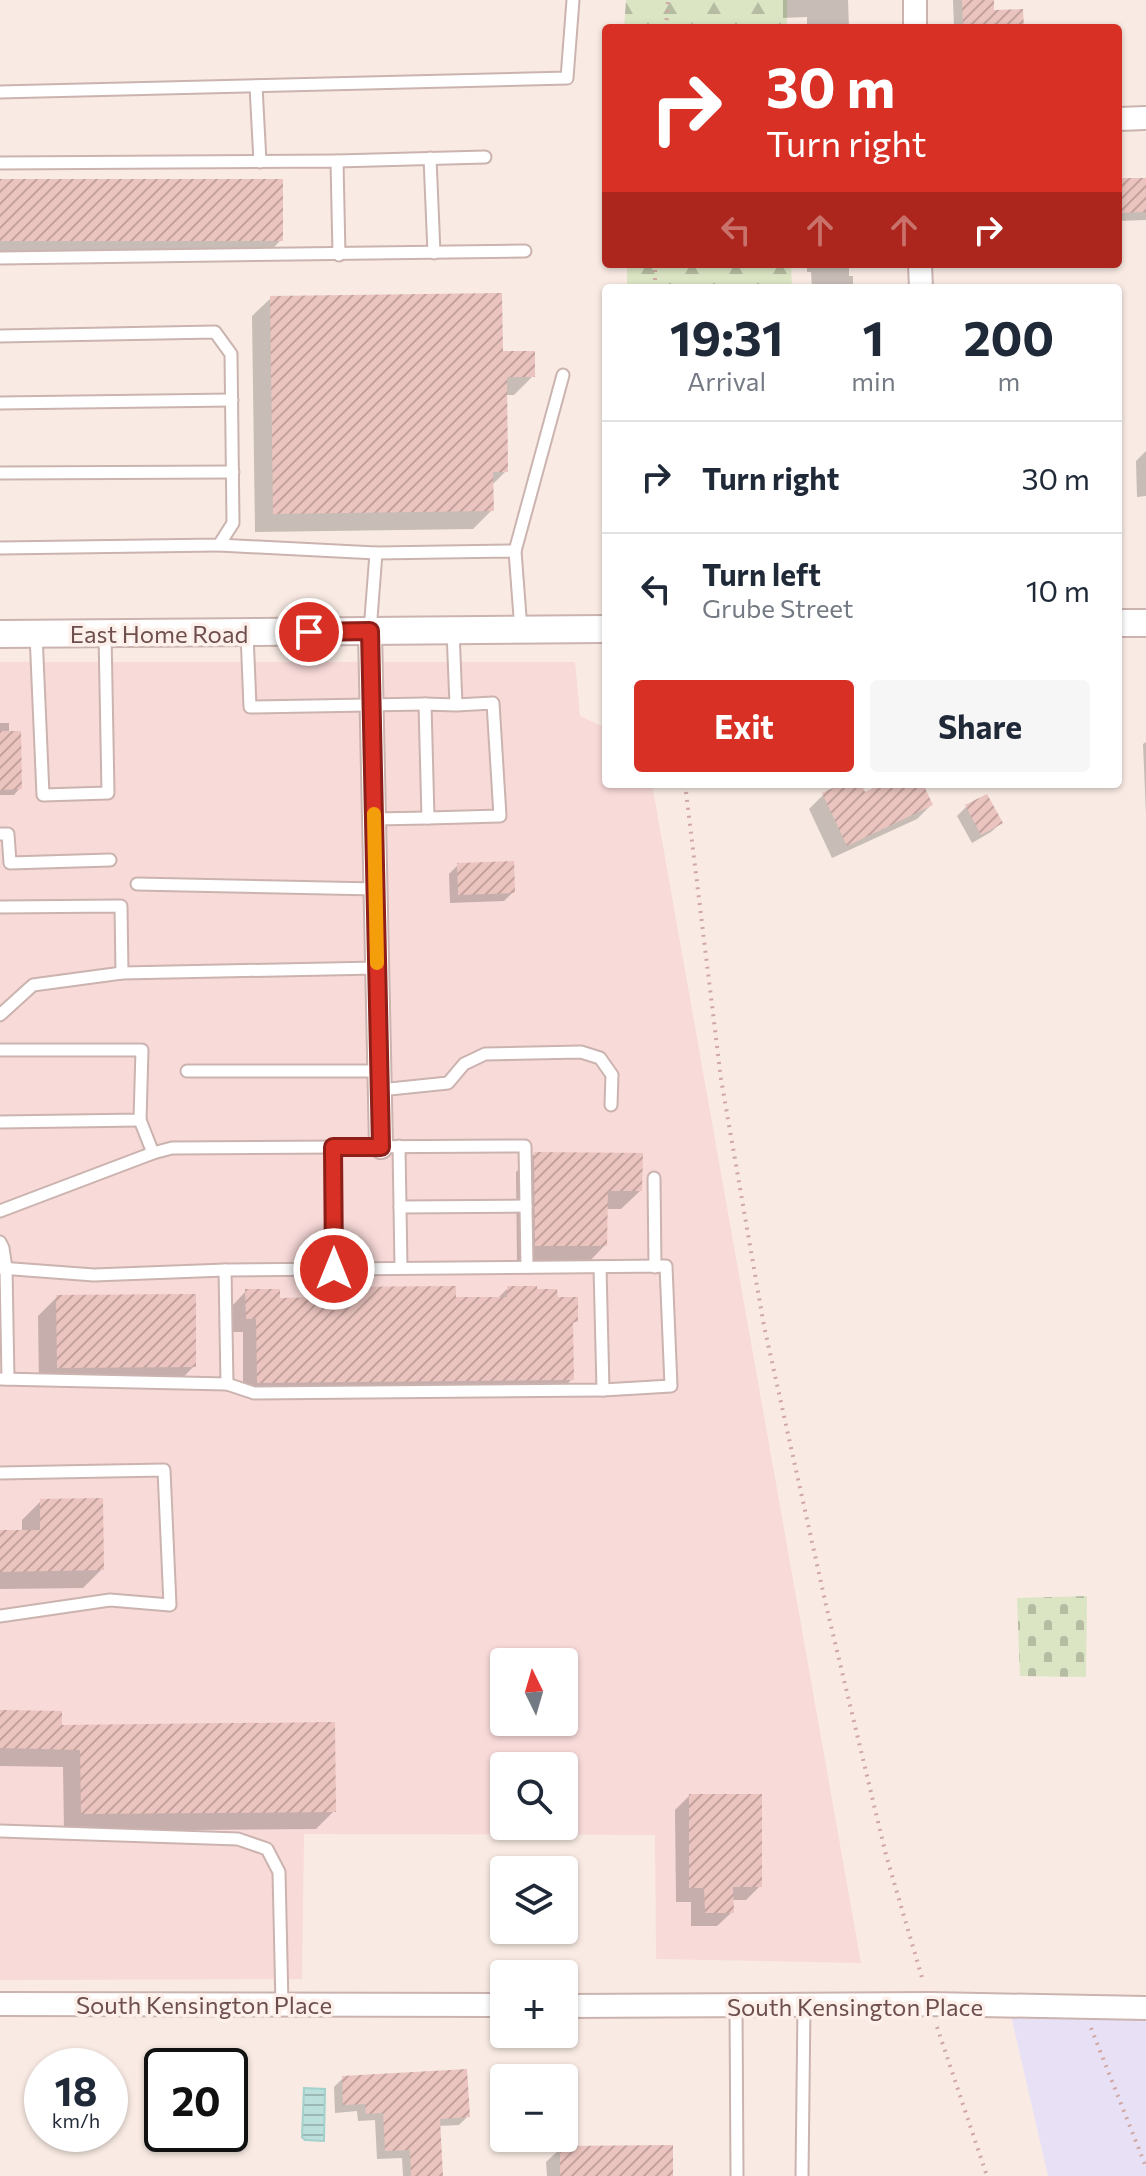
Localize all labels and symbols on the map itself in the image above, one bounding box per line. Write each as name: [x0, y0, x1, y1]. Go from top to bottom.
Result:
pin: [275, 598, 343, 666]
street label: East Home Road: [70, 619, 248, 648]
position arrow: [292, 1227, 376, 1311]
north arrow: [490, 1648, 578, 1736]
street label: South Kensington Place: [76, 1990, 332, 2019]
street label: South Kensington Place: [727, 1992, 983, 2021]
speed limit sign: 20: [144, 2048, 248, 2152]

